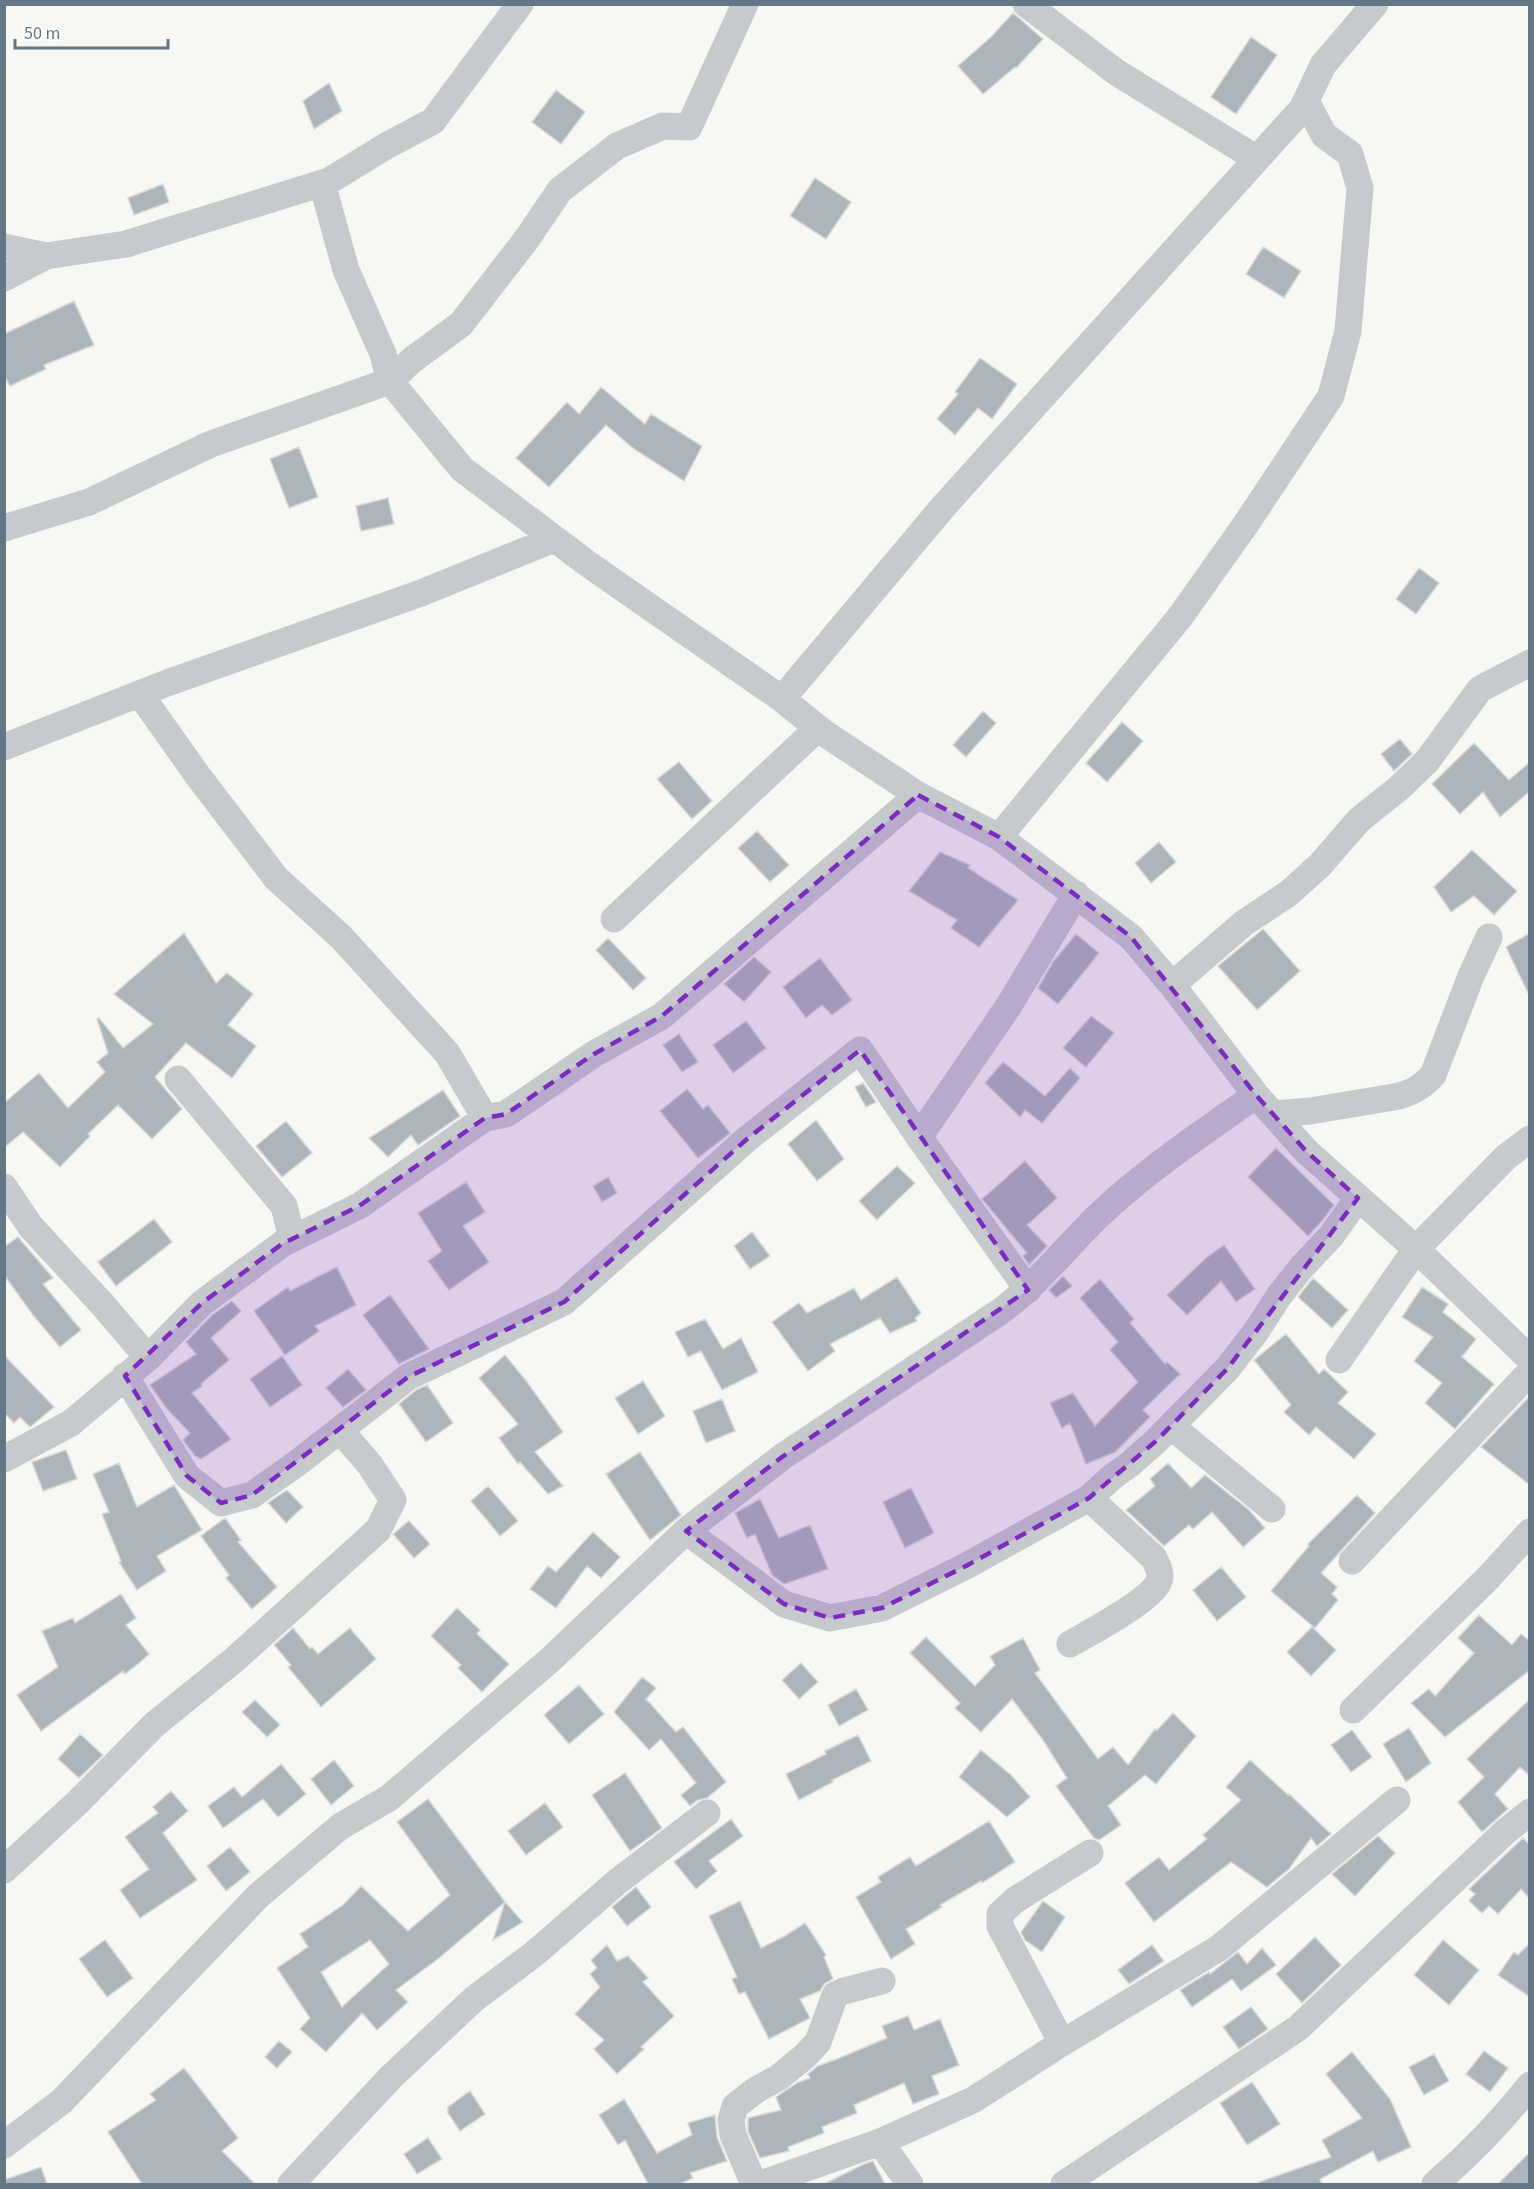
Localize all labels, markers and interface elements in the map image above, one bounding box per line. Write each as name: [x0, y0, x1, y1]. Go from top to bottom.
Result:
scale bar: [15, 12, 168, 50]
text: 50 m: [24, 21, 60, 46]

